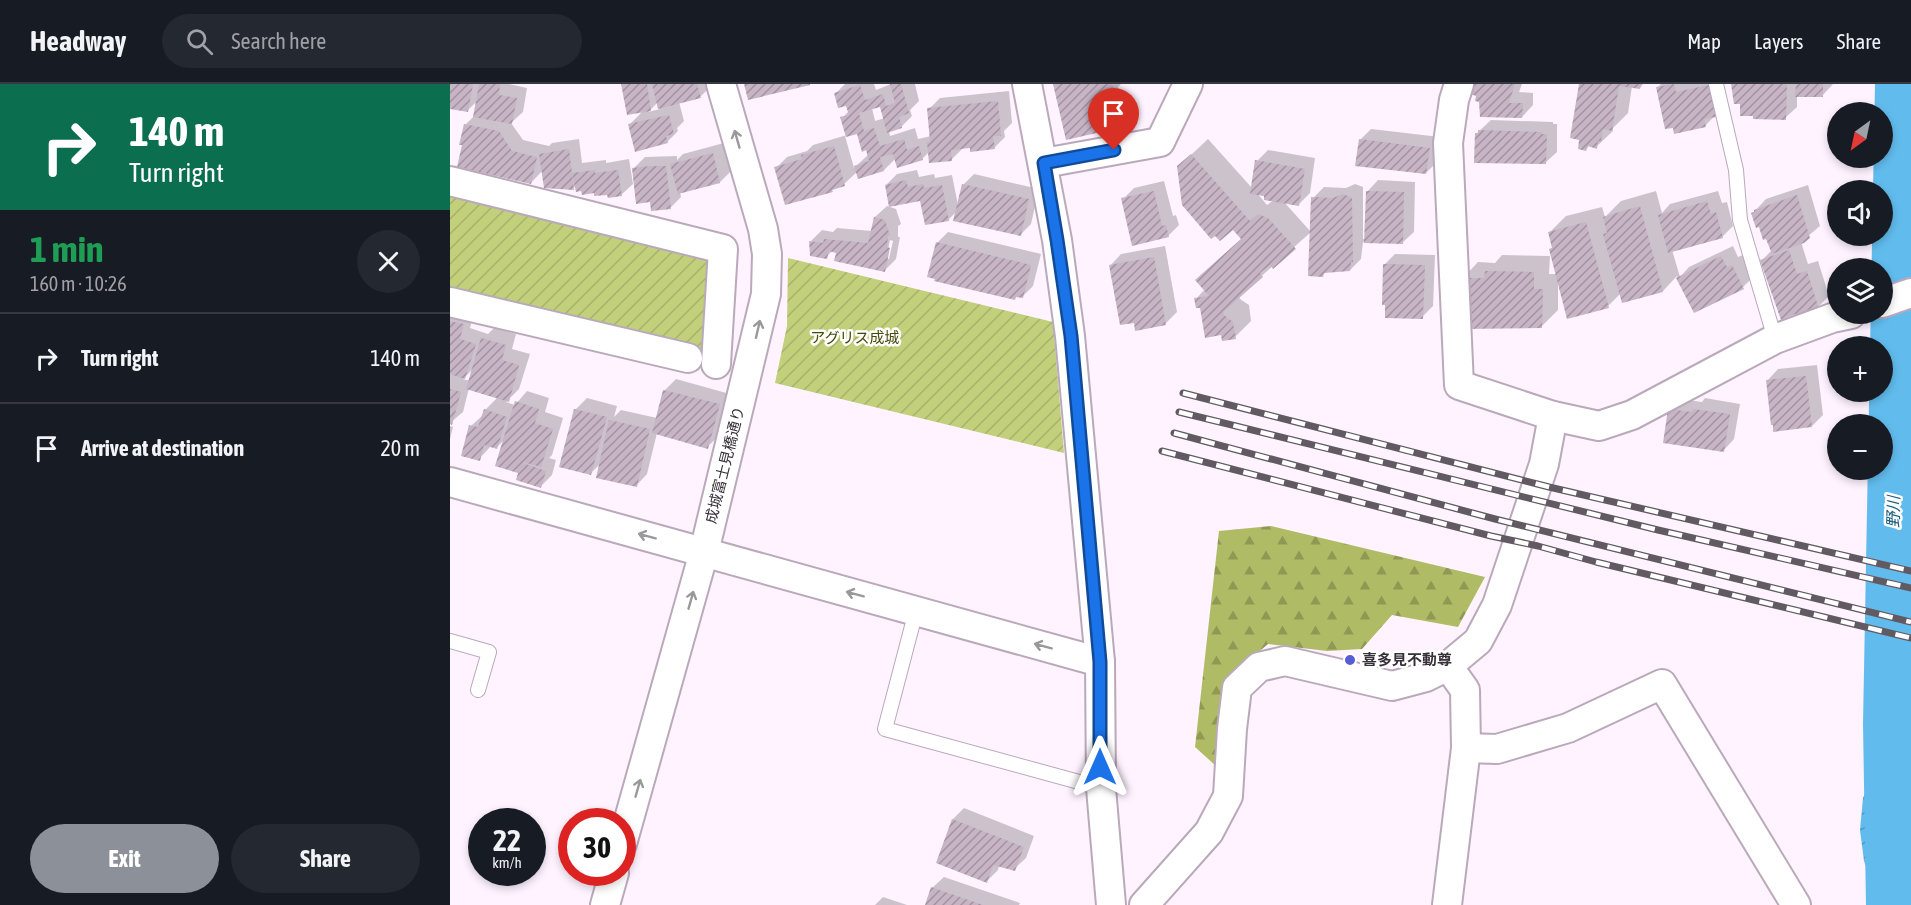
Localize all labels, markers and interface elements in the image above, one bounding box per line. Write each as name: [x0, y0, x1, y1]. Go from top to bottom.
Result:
search box: [162, 14, 582, 68]
text: Headway: [30, 25, 126, 57]
icon: search: [183, 25, 216, 58]
text: Search here: [231, 28, 326, 54]
text: Map: [1687, 29, 1721, 53]
text: Layers: [1754, 29, 1804, 53]
text: Share: [1837, 29, 1881, 53]
pin: [1088, 88, 1139, 150]
icon: arrive: [1097, 97, 1130, 130]
north arrow: [1827, 102, 1893, 168]
map controls: [1827, 102, 1893, 480]
text: 140 m: [129, 107, 224, 155]
icon: right: [30, 108, 108, 186]
one-way arrow: [731, 130, 742, 149]
text: Turn right: [129, 157, 224, 188]
button: sound: [1827, 180, 1893, 246]
text: 1 min: [30, 228, 104, 270]
button: close: [357, 230, 420, 293]
button: layers: [1827, 258, 1893, 324]
text: 160 m · 10:26: [30, 272, 127, 295]
one-way arrow: [753, 320, 765, 339]
park label: アグリス成城: [810, 329, 900, 346]
button: +: [1827, 336, 1893, 402]
icon: right: [30, 342, 63, 375]
text: Turn right: [81, 345, 158, 371]
text: 140 m: [370, 345, 420, 371]
street label: 成城富士見橋通り: [702, 405, 747, 525]
button: −: [1827, 414, 1893, 480]
icon: arrive: [30, 432, 63, 465]
text: Arrive at destination: [81, 435, 244, 461]
text: 20 m: [380, 435, 420, 461]
water label: 野川: [1884, 494, 1902, 528]
one-way arrow: [638, 530, 657, 541]
one-way arrow: [846, 588, 865, 599]
one-way arrow: [686, 591, 697, 610]
one-way arrow: [1034, 640, 1053, 651]
place label: 喜多見不動尊: [1362, 651, 1452, 668]
marker: 喜多見不動尊: [1343, 653, 1357, 667]
position arrow: [1068, 735, 1132, 799]
one-way arrow: [633, 779, 644, 798]
speed limit sign: 30: [558, 808, 636, 886]
text: 22: [493, 823, 521, 857]
button: Exit: [30, 824, 219, 893]
button: Share: [231, 824, 420, 893]
text: km/h: [492, 854, 522, 871]

